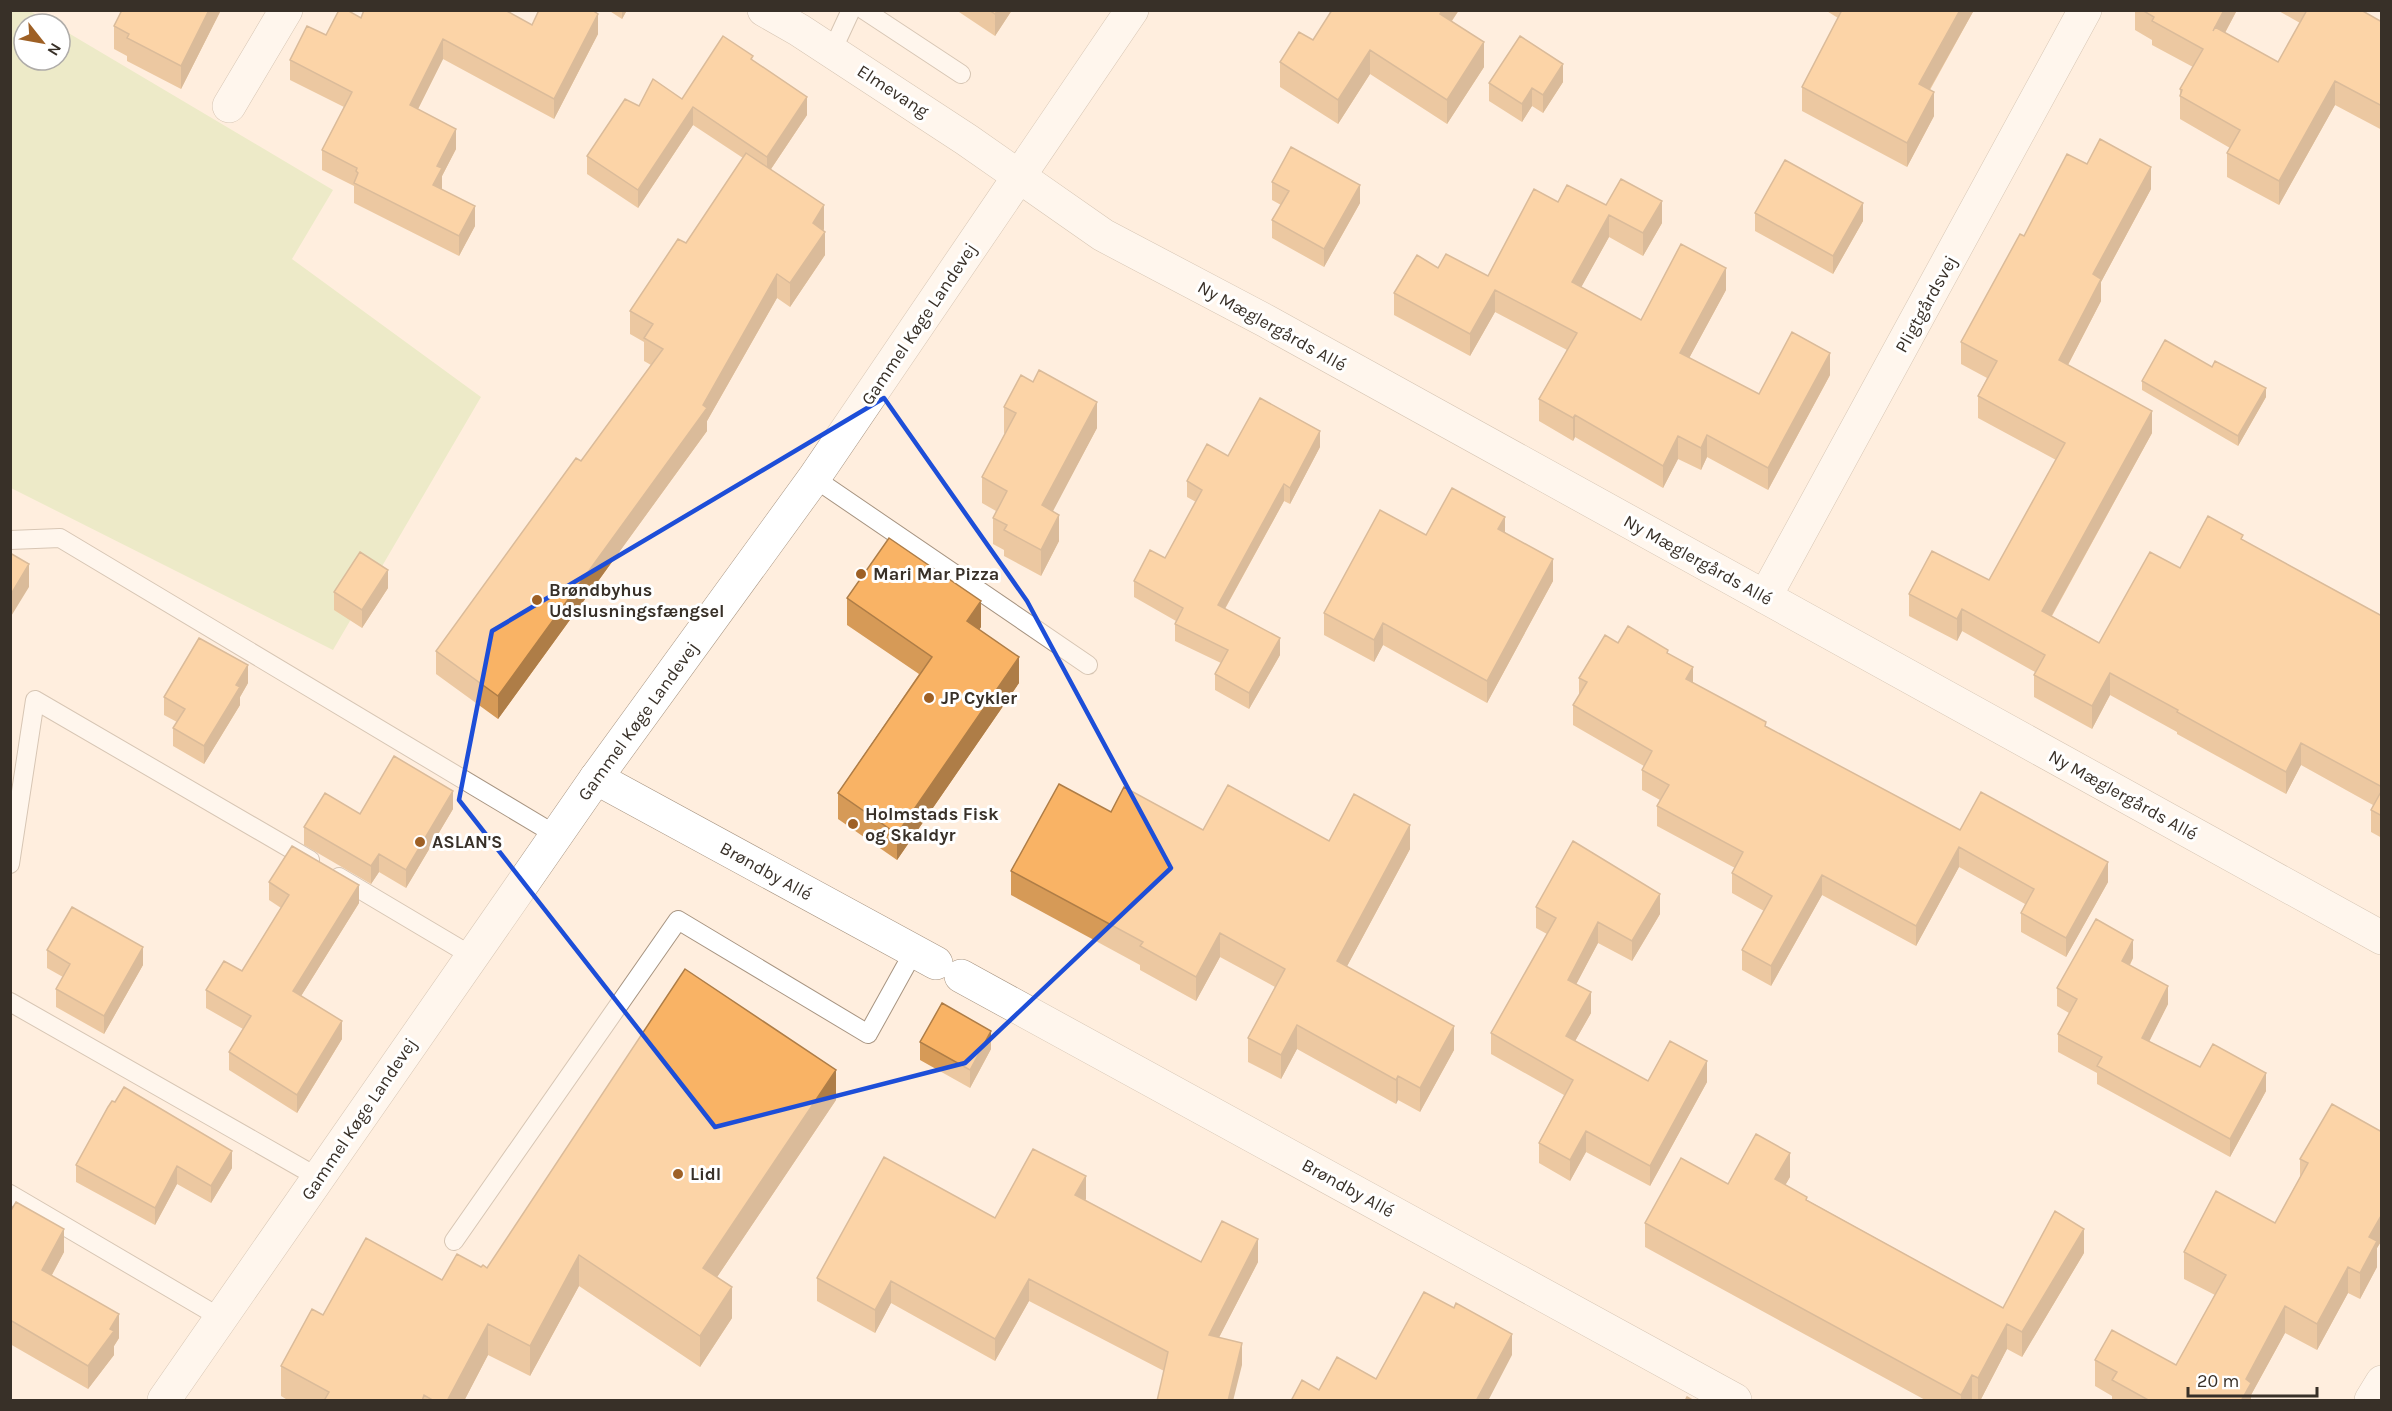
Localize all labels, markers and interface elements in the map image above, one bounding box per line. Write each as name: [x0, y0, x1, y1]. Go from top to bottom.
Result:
north arrow: [12, 12, 72, 72]
text: N: [43, 40, 66, 59]
street label: Elmevang: [853, 60, 933, 122]
street label: Gammel Køge Landevej: [856, 239, 982, 409]
street label: Pligtgårdsvej: [1890, 251, 1962, 357]
street label: Ny Mæglergårds Allé: [1194, 276, 1350, 376]
street label: Ny Mæglergårds Allé: [1620, 510, 1776, 610]
place label: Mari Mar Pizza: [873, 563, 999, 585]
marker: Mari Mar Pizza: [854, 567, 868, 581]
place label: Brøndbyhus Udslusningsfængsel: [549, 579, 725, 622]
marker: Brøndbyhus Udslusningsfængsel: [530, 593, 544, 607]
street label: Gammel Køge Landevej: [573, 637, 703, 805]
place label: JP Cykler: [941, 687, 1017, 709]
marker: JP Cykler: [922, 691, 936, 705]
street label: Ny Mæglergårds Allé: [2045, 745, 2201, 845]
place label: Holmstads Fisk og Skaldyr: [865, 803, 999, 846]
marker: Holmstads Fisk og Skaldyr: [846, 817, 860, 831]
place label: ASLAN'S: [432, 831, 503, 853]
marker: ASLAN'S: [413, 835, 427, 849]
street label: Brøndby Allé: [716, 837, 816, 905]
street label: Gammel Køge Landevej: [296, 1034, 422, 1204]
street label: Brøndby Allé: [1298, 1154, 1398, 1222]
place label: Lidl: [690, 1163, 721, 1185]
marker: Lidl: [671, 1167, 685, 1181]
scale bar: [2188, 1360, 2317, 1398]
text: 20 m: [2197, 1370, 2239, 1392]

